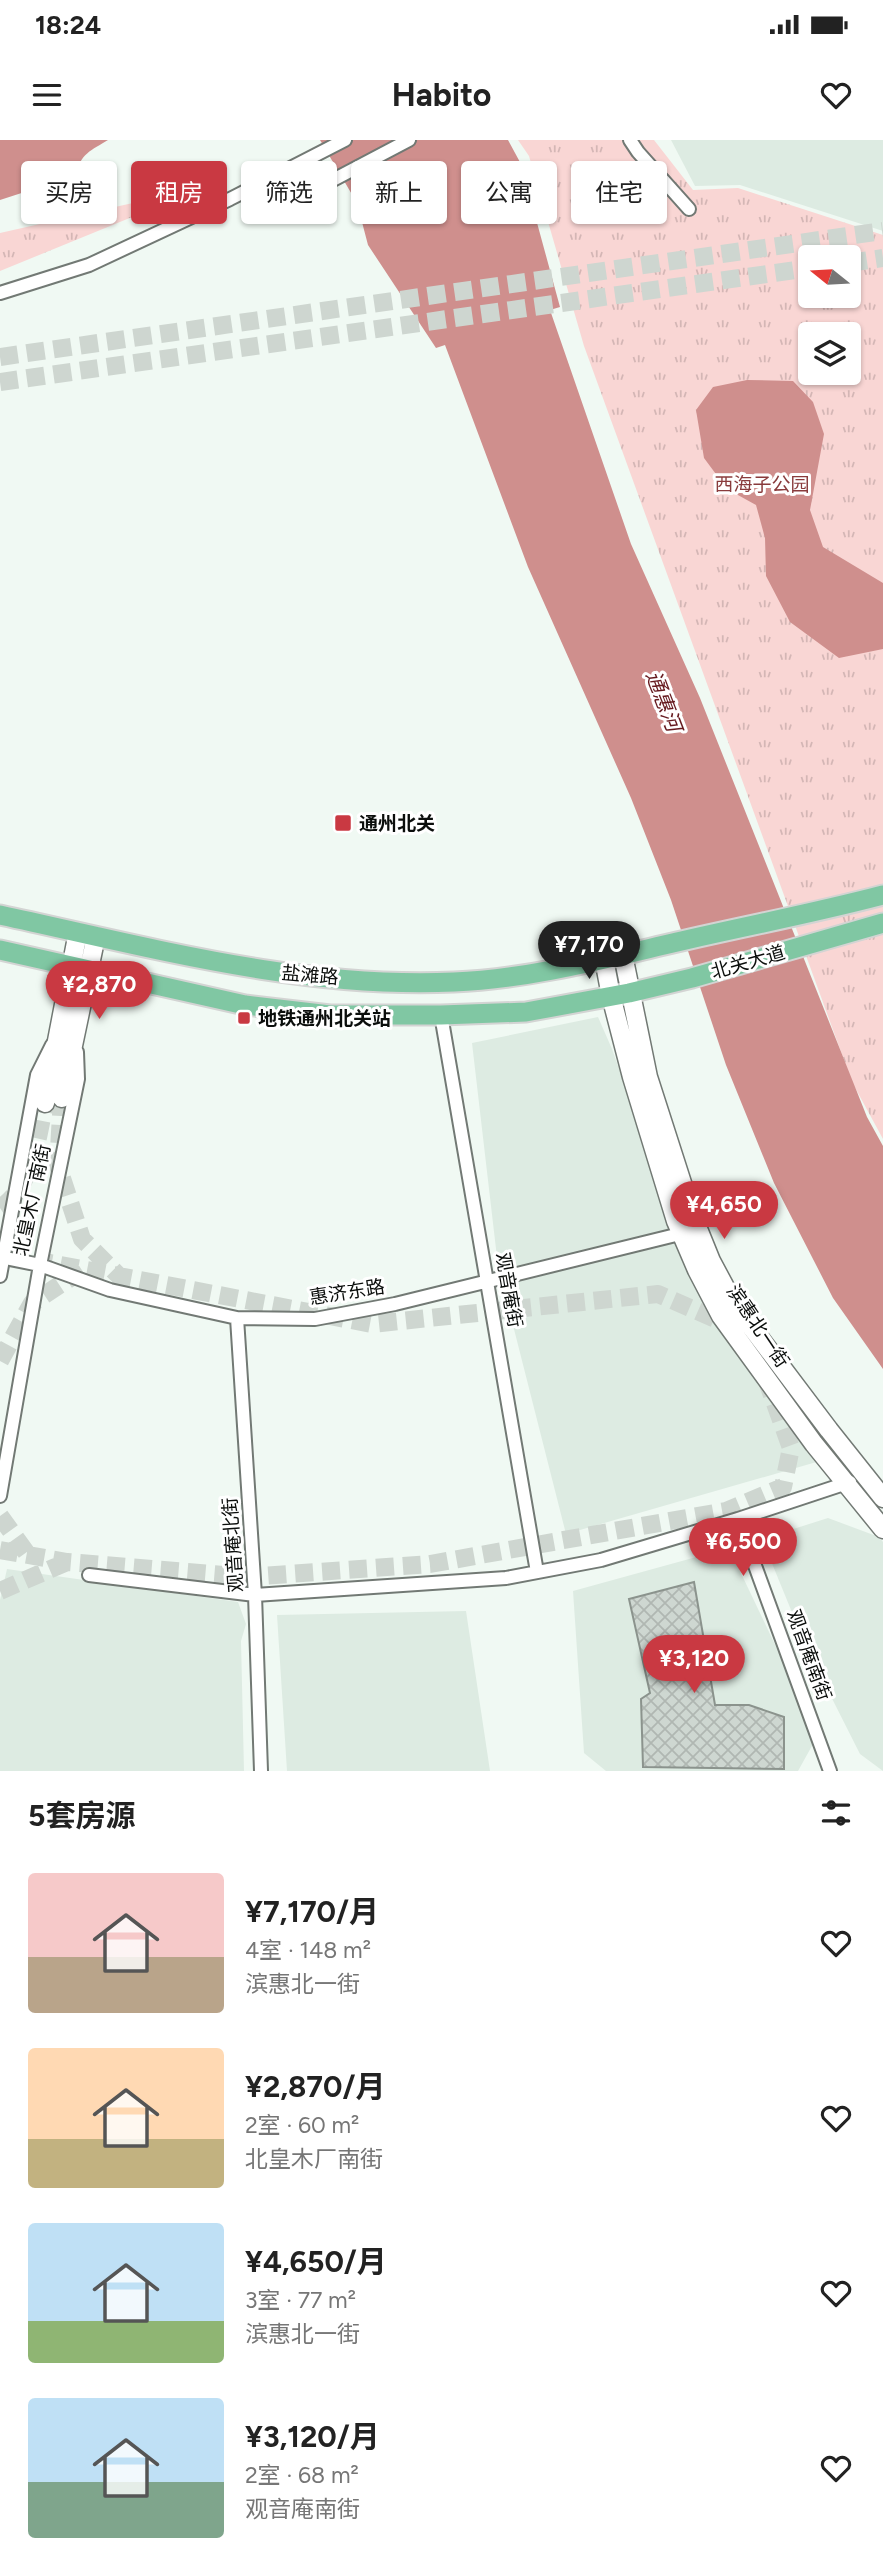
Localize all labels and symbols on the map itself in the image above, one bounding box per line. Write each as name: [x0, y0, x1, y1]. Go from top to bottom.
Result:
north arrow: [798, 245, 861, 308]
park label: 西海子公园: [714, 473, 810, 496]
water label: 通惠河: [641, 667, 688, 739]
place label: 通州北关: [359, 812, 435, 835]
marker: 通州北关: [333, 813, 353, 833]
pin: ¥7,170: [532, 922, 646, 981]
street label: 北关大道: [708, 940, 788, 984]
street label: 盐滩路: [281, 961, 339, 989]
pin: ¥2,870: [42, 962, 156, 1021]
place label: 地铁通州北关站: [258, 1007, 391, 1030]
marker: 地铁通州北关站: [236, 1010, 252, 1026]
street label: 北皇木厂南街: [9, 1142, 55, 1258]
pin: ¥4,650: [667, 1182, 781, 1241]
street label: 观音庵街: [491, 1251, 527, 1329]
street label: 惠济东路: [308, 1275, 386, 1309]
street label: 滨惠北一街: [722, 1280, 794, 1372]
street label: 观音庵北街: [218, 1497, 248, 1593]
pin: ¥6,500: [686, 1518, 800, 1578]
street label: 观音庵南街: [782, 1606, 836, 1704]
pin: ¥3,120: [637, 1636, 751, 1695]

